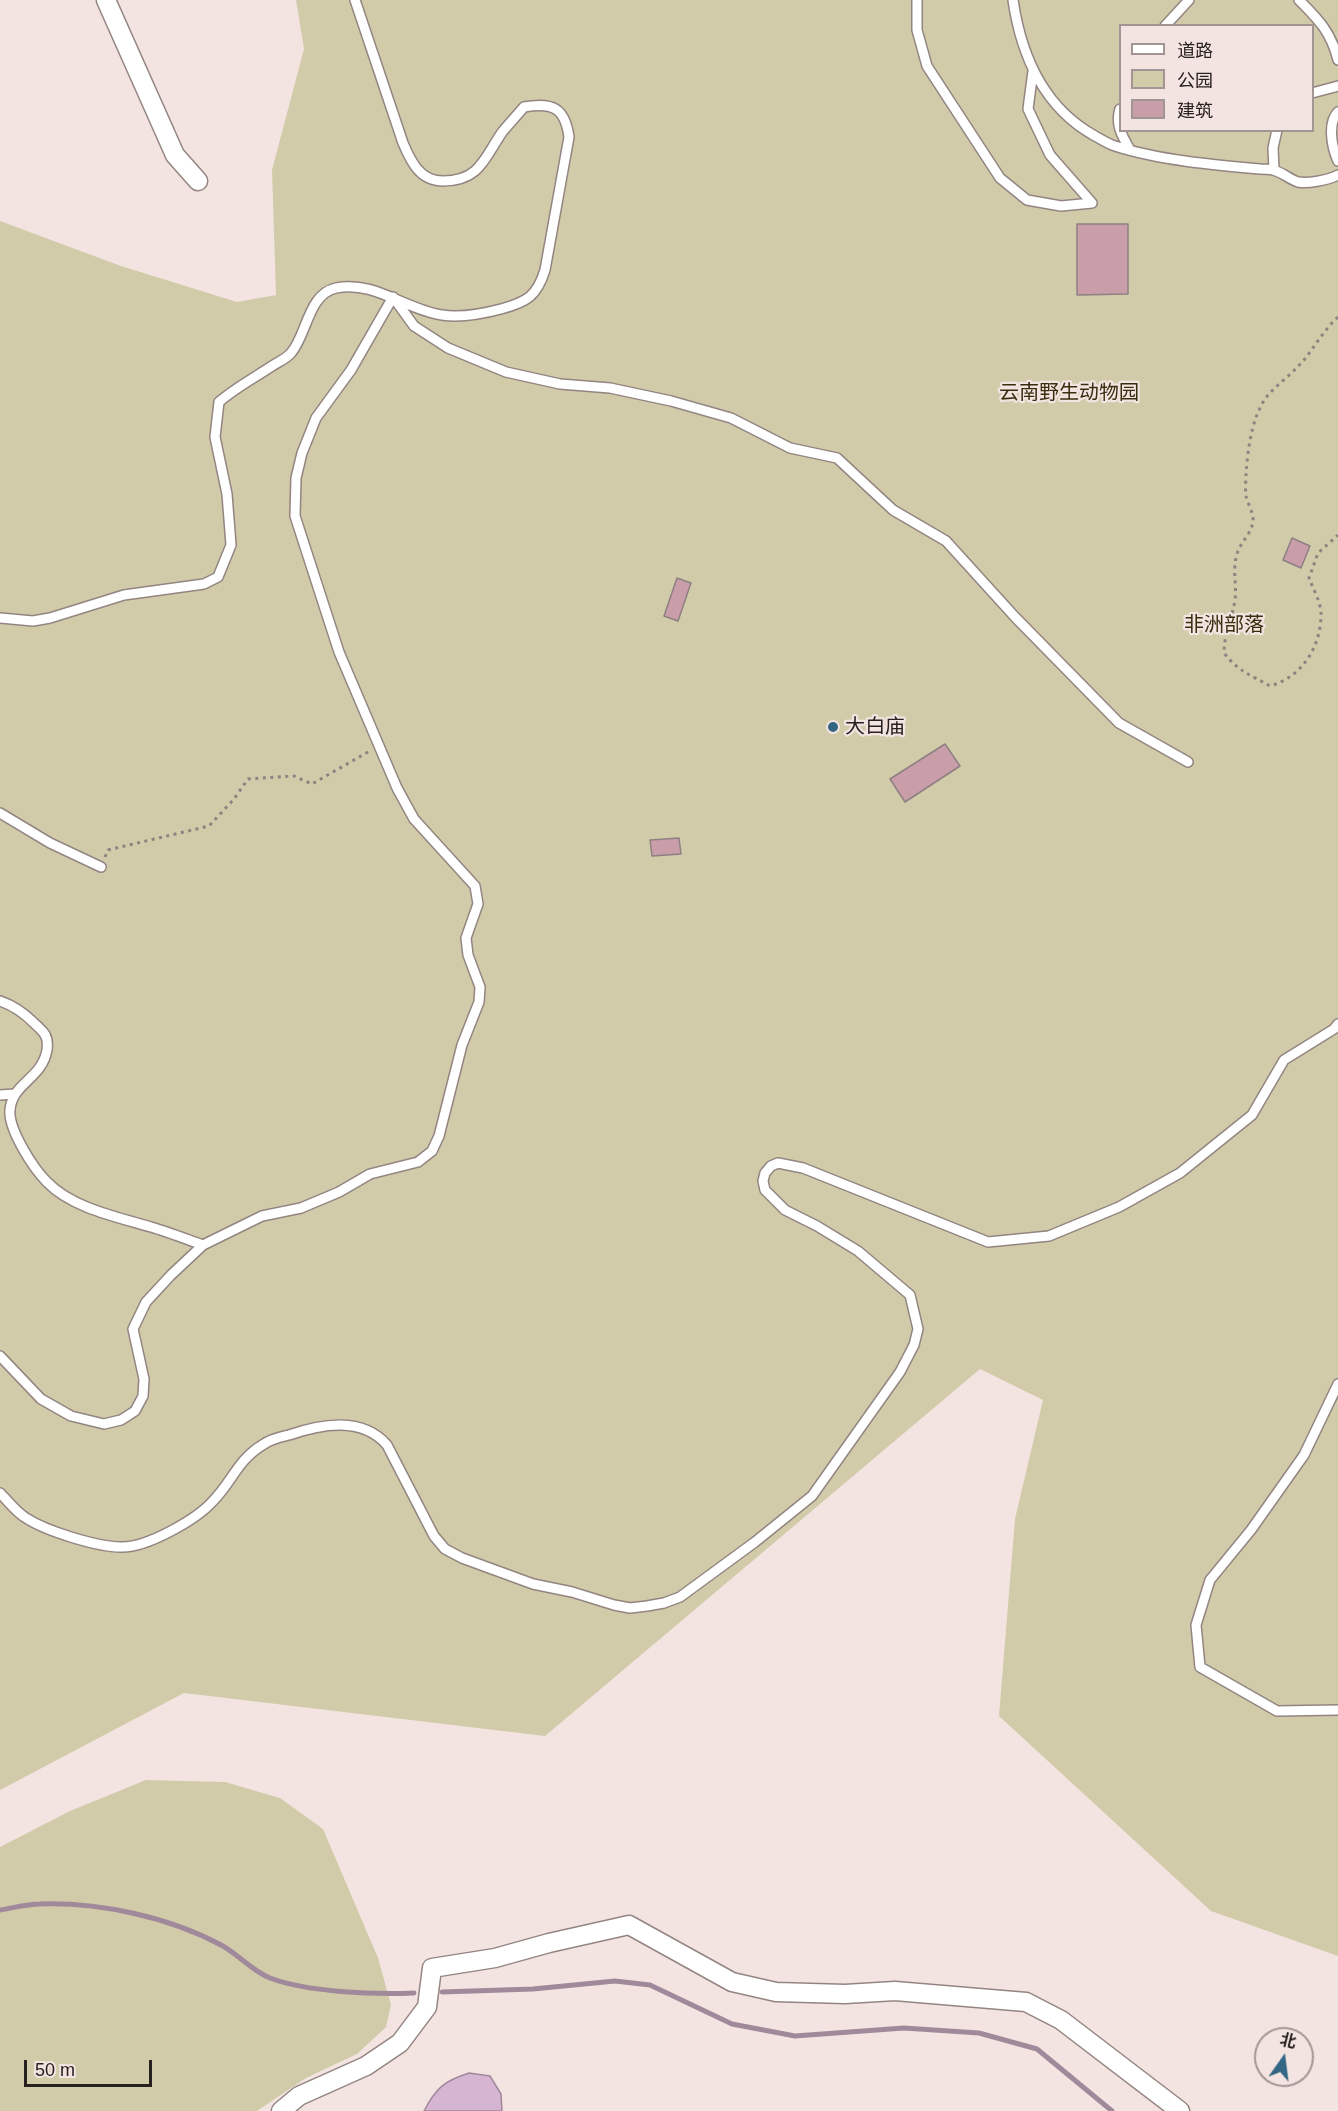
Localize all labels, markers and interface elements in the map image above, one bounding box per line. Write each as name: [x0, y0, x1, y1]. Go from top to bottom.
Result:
legend: [1119, 24, 1314, 132]
text: 道路: [1177, 41, 1213, 61]
text: 公园: [1177, 71, 1213, 91]
text: 建筑: [1177, 101, 1213, 121]
park label: 云南野生动物园: [999, 381, 1139, 405]
park label: 非洲部落: [1184, 613, 1264, 637]
place label: 大白庙: [845, 715, 905, 739]
marker: 大白庙: [826, 720, 840, 734]
north arrow: [1254, 2027, 1314, 2087]
text: 北: [1278, 2031, 1298, 2051]
scale bar: [27, 2048, 154, 2086]
text: 50 m: [35, 2060, 75, 2080]

